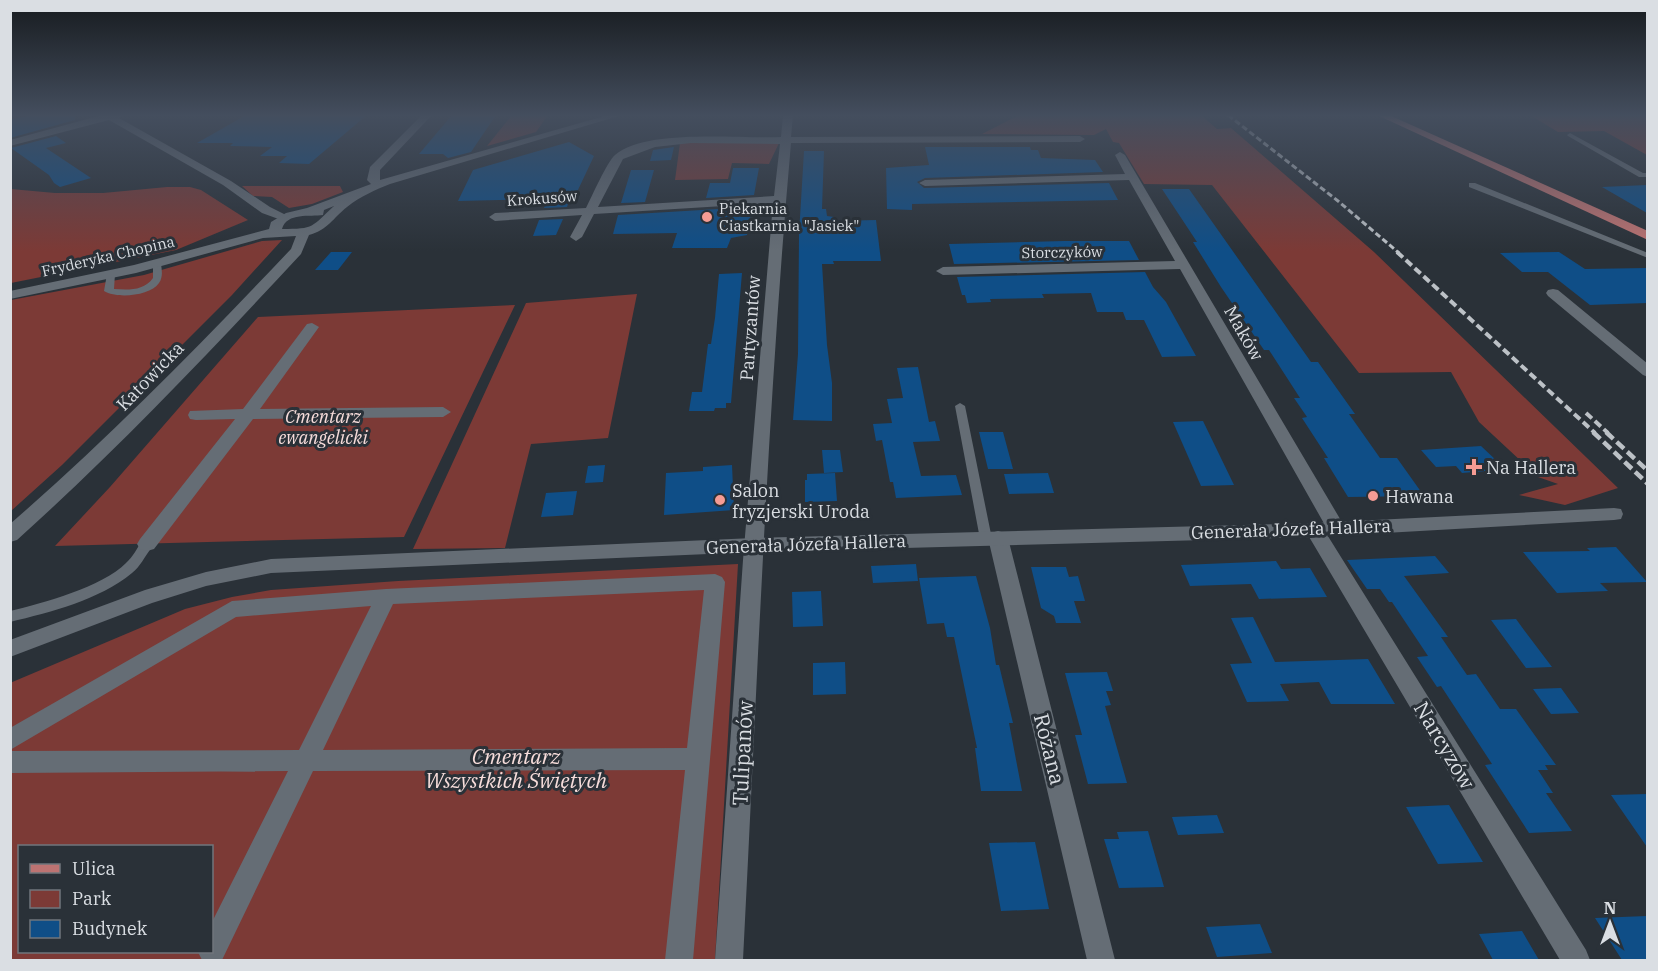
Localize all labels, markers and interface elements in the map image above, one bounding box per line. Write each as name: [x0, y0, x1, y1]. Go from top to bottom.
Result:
street label: Krokusów: [506, 186, 578, 210]
place label: Piekarnia Ciastkarnia "Jasiek": [719, 199, 860, 235]
marker: Piekarnia Ciastkarnia "Jasiek": [700, 210, 714, 224]
street label: Fryderyka Chopina: [40, 231, 176, 281]
street label: Storczyków: [1021, 242, 1103, 262]
street label: Partyzantów: [735, 274, 765, 382]
street label: Maków: [1219, 301, 1269, 365]
street label: Katowicka: [111, 336, 189, 416]
park label: Cmentarz ewangelicki: [278, 405, 368, 449]
place label: Na Hallera: [1486, 456, 1576, 479]
marker: Na Hallera: [1467, 460, 1481, 474]
place label: Salon fryzjerski Uroda: [732, 479, 870, 523]
place label: Hawana: [1385, 485, 1454, 508]
marker: Hawana: [1366, 489, 1380, 503]
marker: Salon fryzjerski Uroda: [713, 493, 727, 507]
street label: Generała Józefa Hallera: [1191, 514, 1392, 544]
street label: Generała Józefa Hallera: [706, 529, 907, 559]
street label: Narcyzów: [1408, 696, 1482, 795]
street label: Tulipanów: [725, 699, 759, 806]
street label: Różana: [1028, 710, 1072, 788]
park label: Cmentarz Wszystkich Świętych: [425, 742, 607, 794]
legend: [18, 845, 213, 953]
text: Ulica: [72, 857, 116, 880]
text: Park: [72, 887, 112, 910]
north arrow: [1580, 893, 1640, 953]
text: N: [1604, 898, 1616, 918]
text: Budynek: [72, 917, 148, 940]

